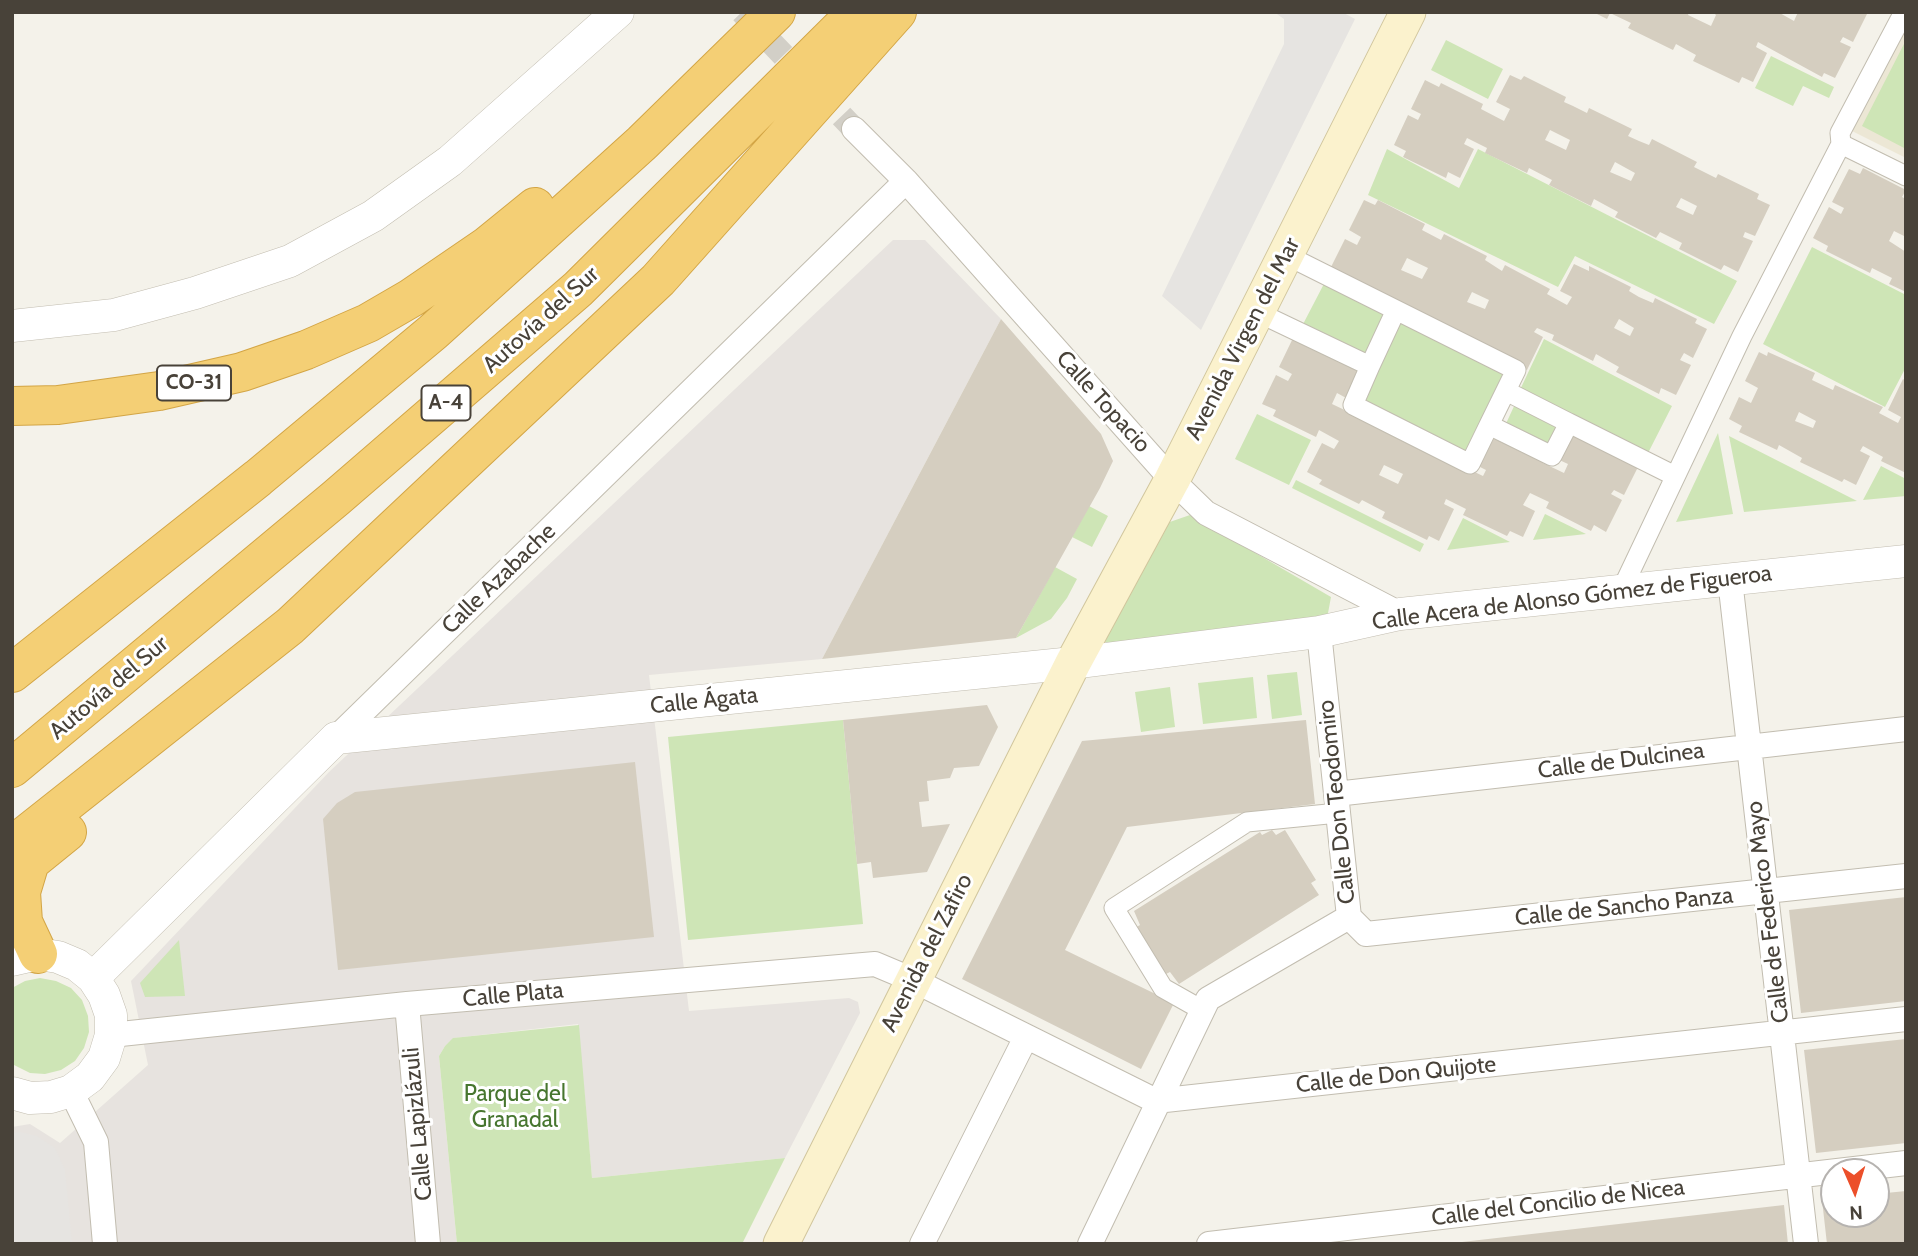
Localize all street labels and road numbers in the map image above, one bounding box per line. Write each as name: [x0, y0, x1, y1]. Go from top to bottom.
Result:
street label: Avenida Virgen del Mar: [1180, 233, 1306, 445]
street label: Autovía del Sur: [477, 261, 605, 379]
street label: Calle Topacio: [1050, 345, 1156, 459]
road number: CO-31: [157, 366, 231, 400]
road number: A-4: [422, 386, 471, 420]
street label: Calle Azabache: [436, 518, 562, 640]
street label: Calle Acera de Alonso Gómez de Figueroa: [1371, 560, 1773, 636]
street label: Autovía del Sur: [44, 630, 174, 746]
street label: Calle Ágata: [649, 682, 759, 720]
street label: Calle Don Teodomiro: [1313, 699, 1361, 905]
street label: Calle de Dulcinea: [1536, 737, 1706, 785]
street label: Calle de Federico Mayo: [1741, 799, 1795, 1025]
street label: Avenida del Zafiro: [875, 869, 979, 1037]
street label: Calle de Sancho Panza: [1514, 882, 1734, 932]
street label: Calle Plata: [462, 977, 564, 1013]
street label: Calle Lapizlázuli: [398, 1046, 438, 1202]
street label: Calle de Don Quijote: [1295, 1051, 1497, 1099]
street label: Calle del Concilio de Nicea: [1430, 1174, 1686, 1232]

